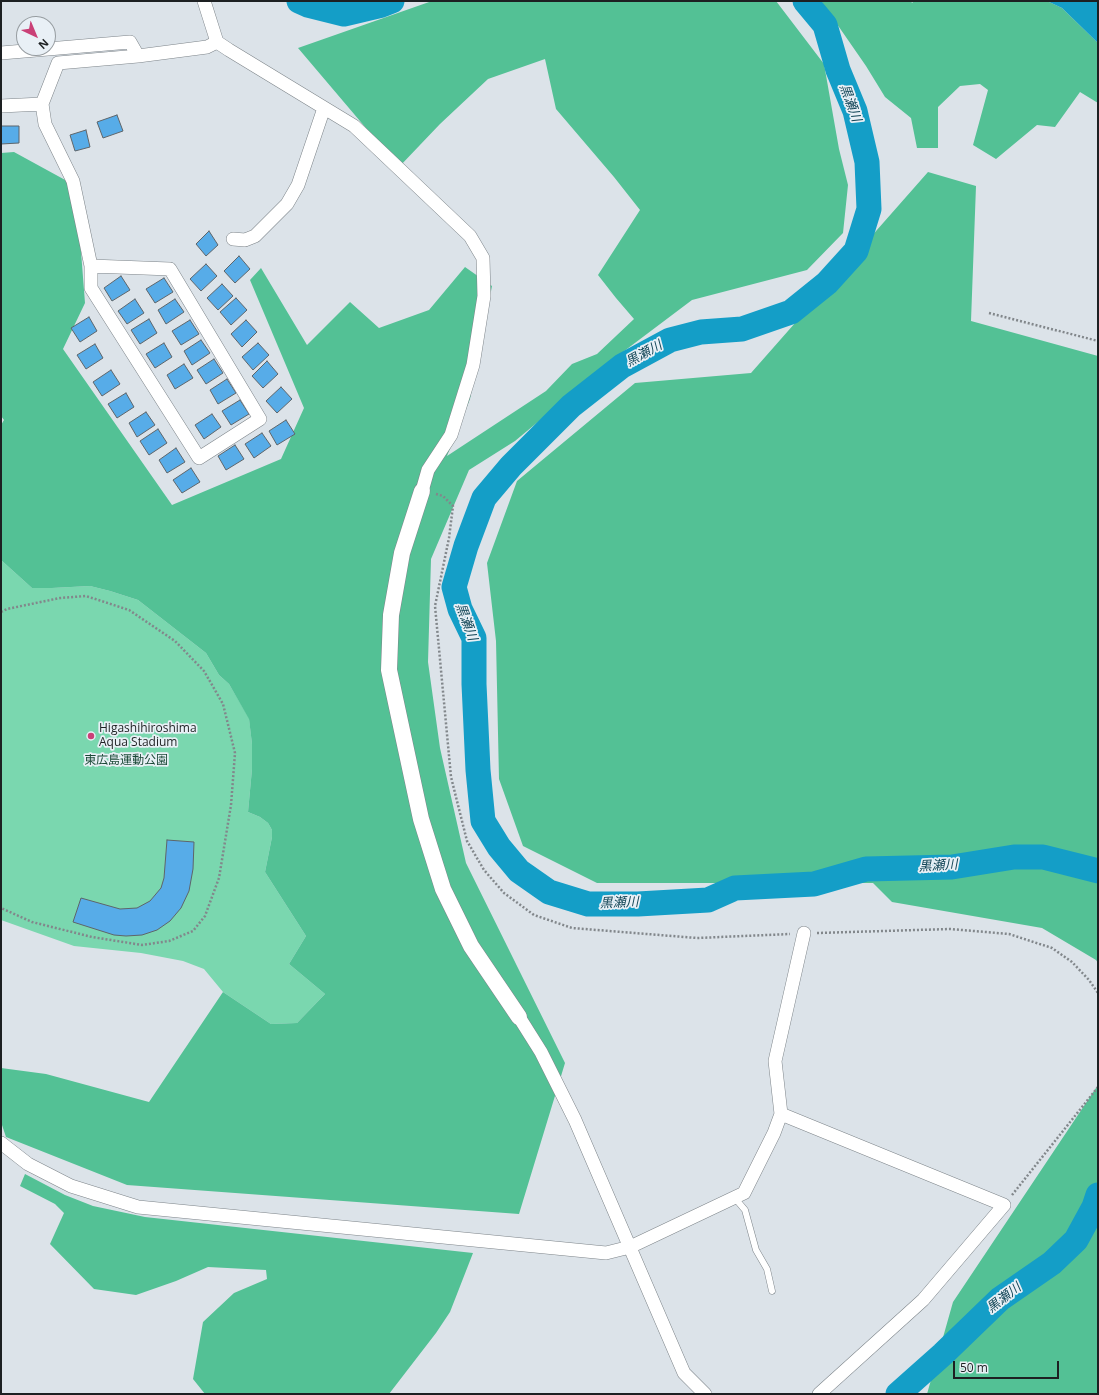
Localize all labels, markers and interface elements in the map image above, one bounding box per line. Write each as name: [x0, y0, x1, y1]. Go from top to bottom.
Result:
north arrow: [16, 16, 56, 56]
text: N: [36, 36, 52, 53]
water label: 黒瀬川: [836, 82, 864, 124]
water label: 黒瀬川: [623, 338, 665, 370]
water label: 黒瀬川: [452, 601, 480, 643]
place label: Higashihiroshima Aqua Stadium: [99, 722, 197, 750]
marker: Higashihiroshima Aqua Stadium: [86, 731, 96, 741]
park label: 東広島運動公園: [84, 754, 168, 768]
water label: 黒瀬川: [918, 857, 958, 875]
water label: 黒瀬川: [599, 895, 639, 911]
water label: 黒瀬川: [984, 1280, 1024, 1316]
scale bar: [955, 1353, 1061, 1379]
text: 50 m: [960, 1359, 988, 1376]

